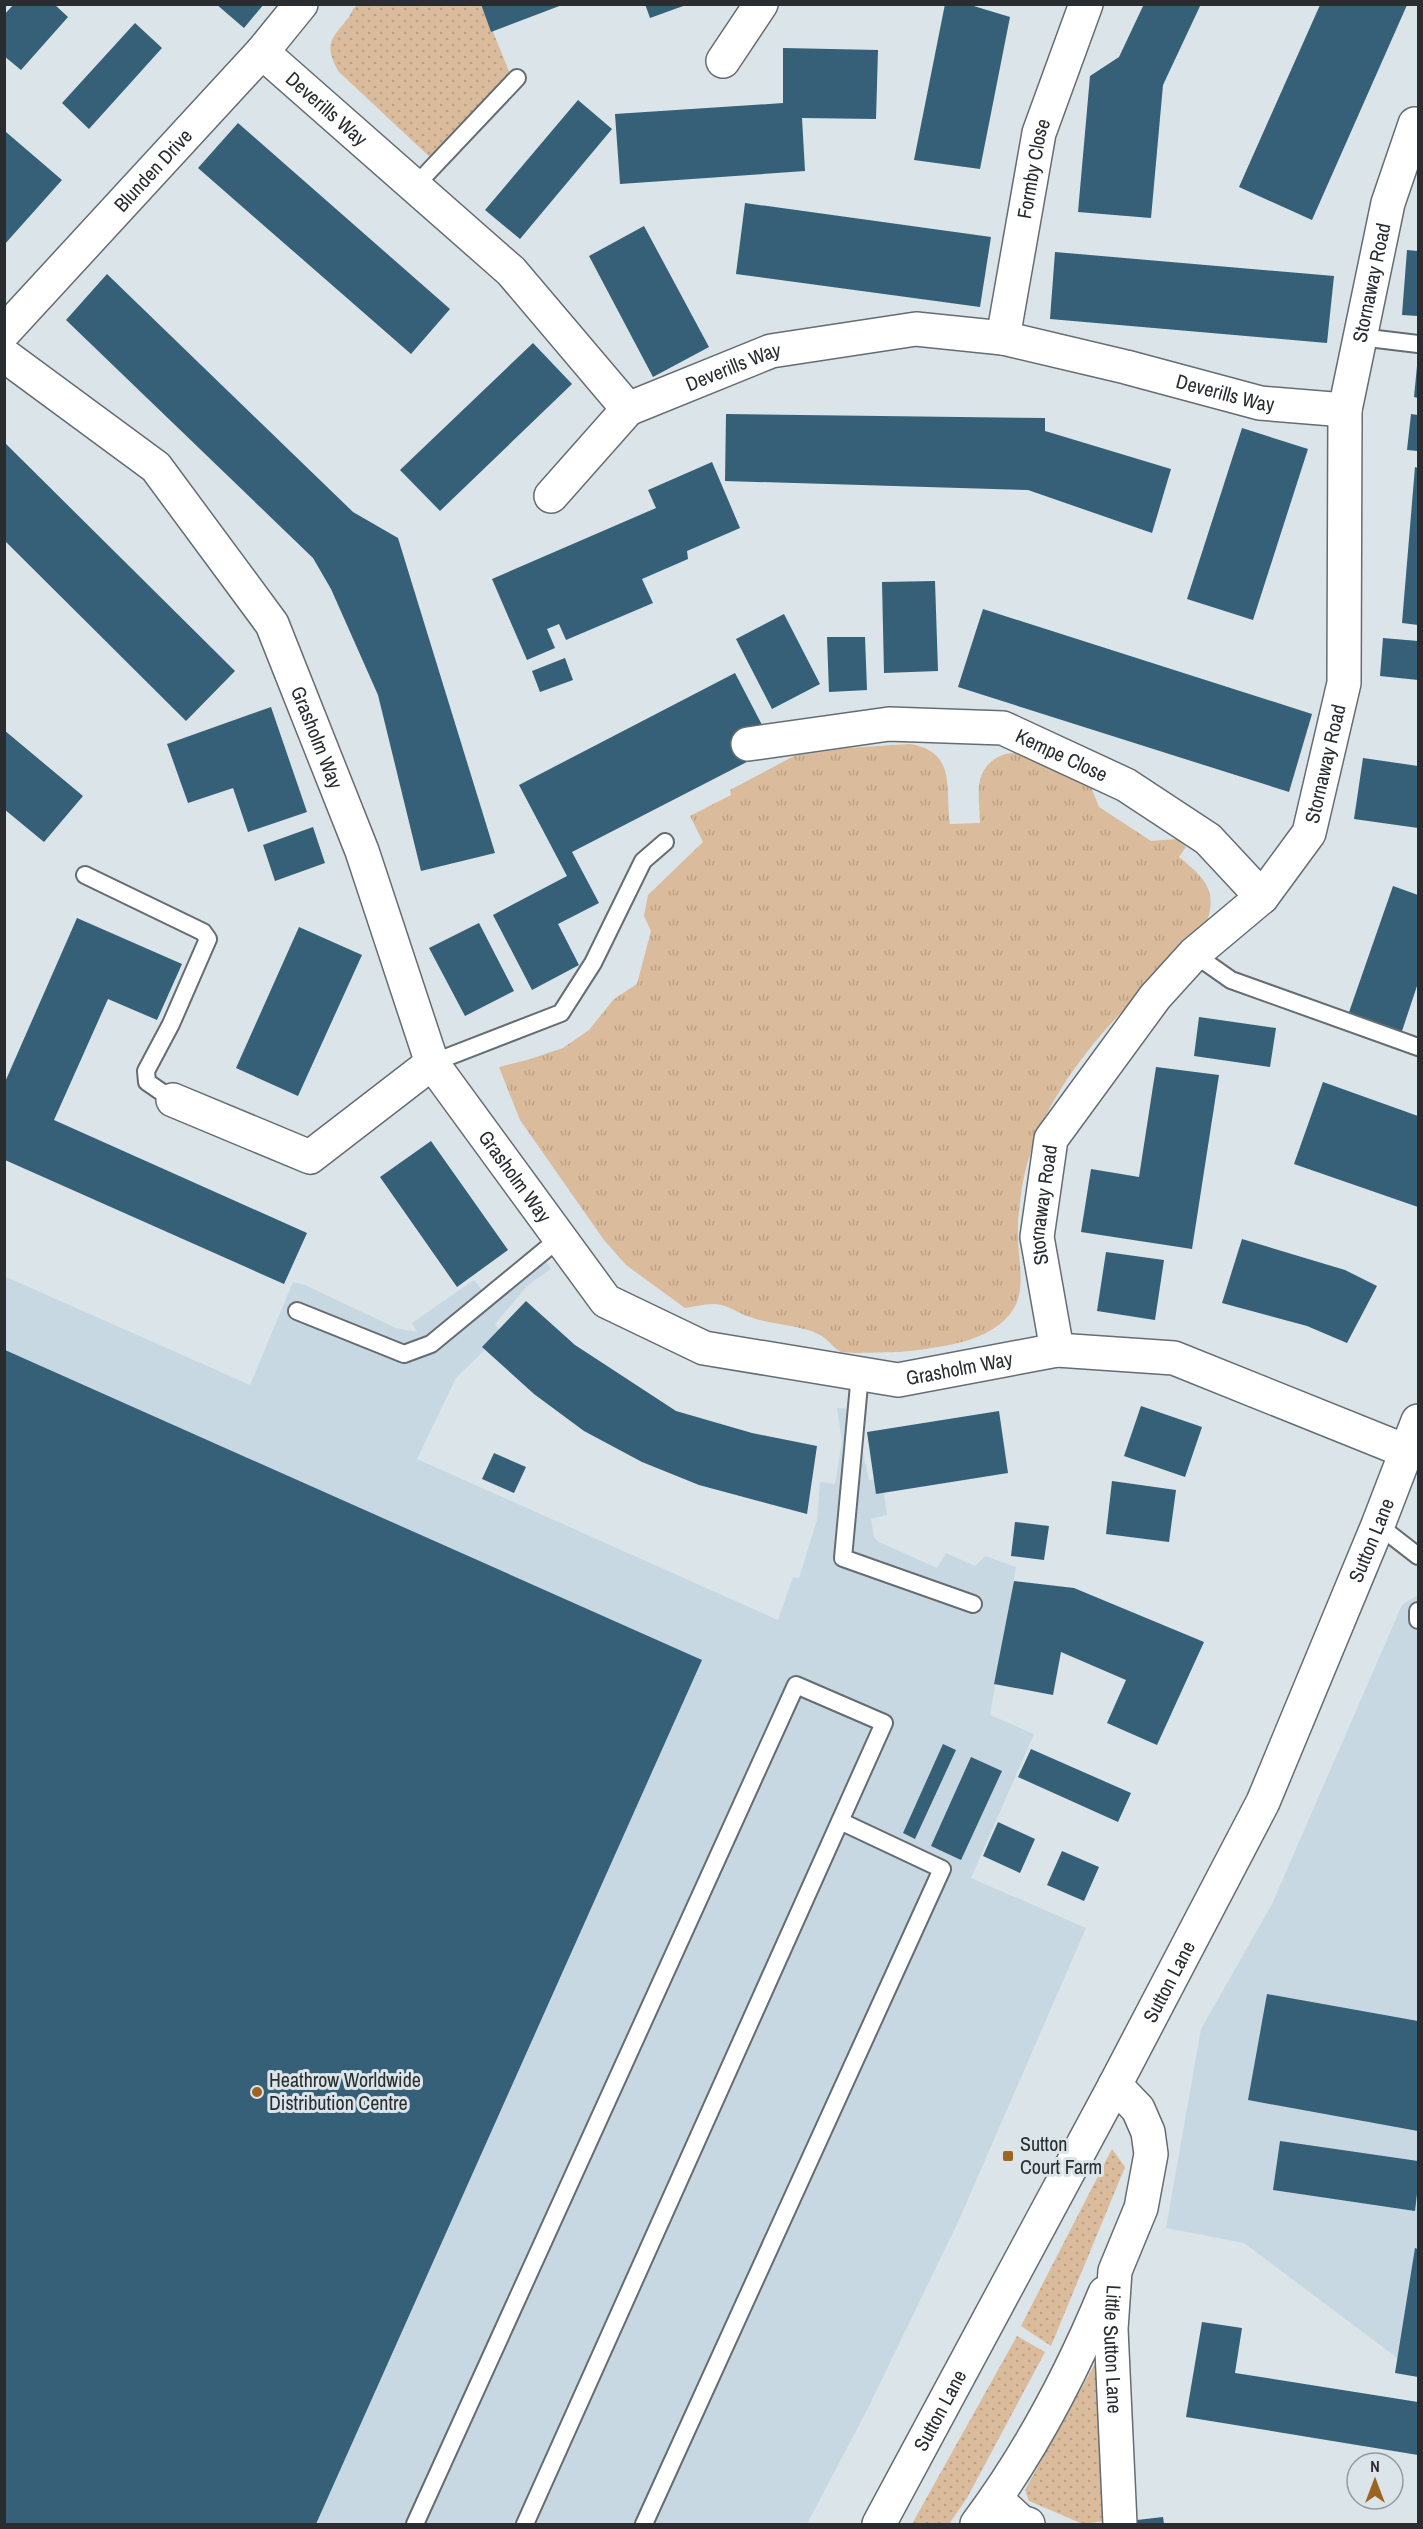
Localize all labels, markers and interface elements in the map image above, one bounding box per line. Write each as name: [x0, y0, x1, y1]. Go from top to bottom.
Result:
street label: Deverills Way: [280, 65, 374, 152]
street label: Formby Close: [1010, 115, 1056, 221]
street label: Blunden Drive: [108, 122, 198, 217]
street label: Stornaway Road: [1345, 220, 1397, 345]
street label: Deverills Way: [681, 336, 783, 397]
street label: Deverills Way: [1173, 367, 1276, 417]
street label: Grasholm Way: [285, 682, 350, 793]
street label: Stornaway Road: [1298, 702, 1352, 826]
street label: Kempe Close: [1011, 722, 1112, 788]
street label: Grasholm Way: [473, 1125, 559, 1228]
street label: Stornaway Road: [1023, 1143, 1063, 1267]
street label: Grasholm Way: [904, 1345, 1016, 1391]
street label: Sutton Lane: [1342, 1494, 1400, 1586]
street label: Sutton Lane: [1136, 1936, 1201, 2027]
place label: Heathrow Worldwide Distribution Centre: [269, 2066, 421, 2116]
marker: Heathrow Worldwide Distribution Centre: [250, 2085, 264, 2099]
place label: Sutton Court Farm: [1020, 2130, 1102, 2180]
marker: Sutton Court Farm: [1001, 2149, 1015, 2163]
street label: Little Sutton Lane: [1098, 2284, 1129, 2414]
street label: Sutton Lane: [907, 2365, 972, 2456]
north arrow: [1345, 2451, 1405, 2511]
text: N: [1370, 2455, 1380, 2477]

